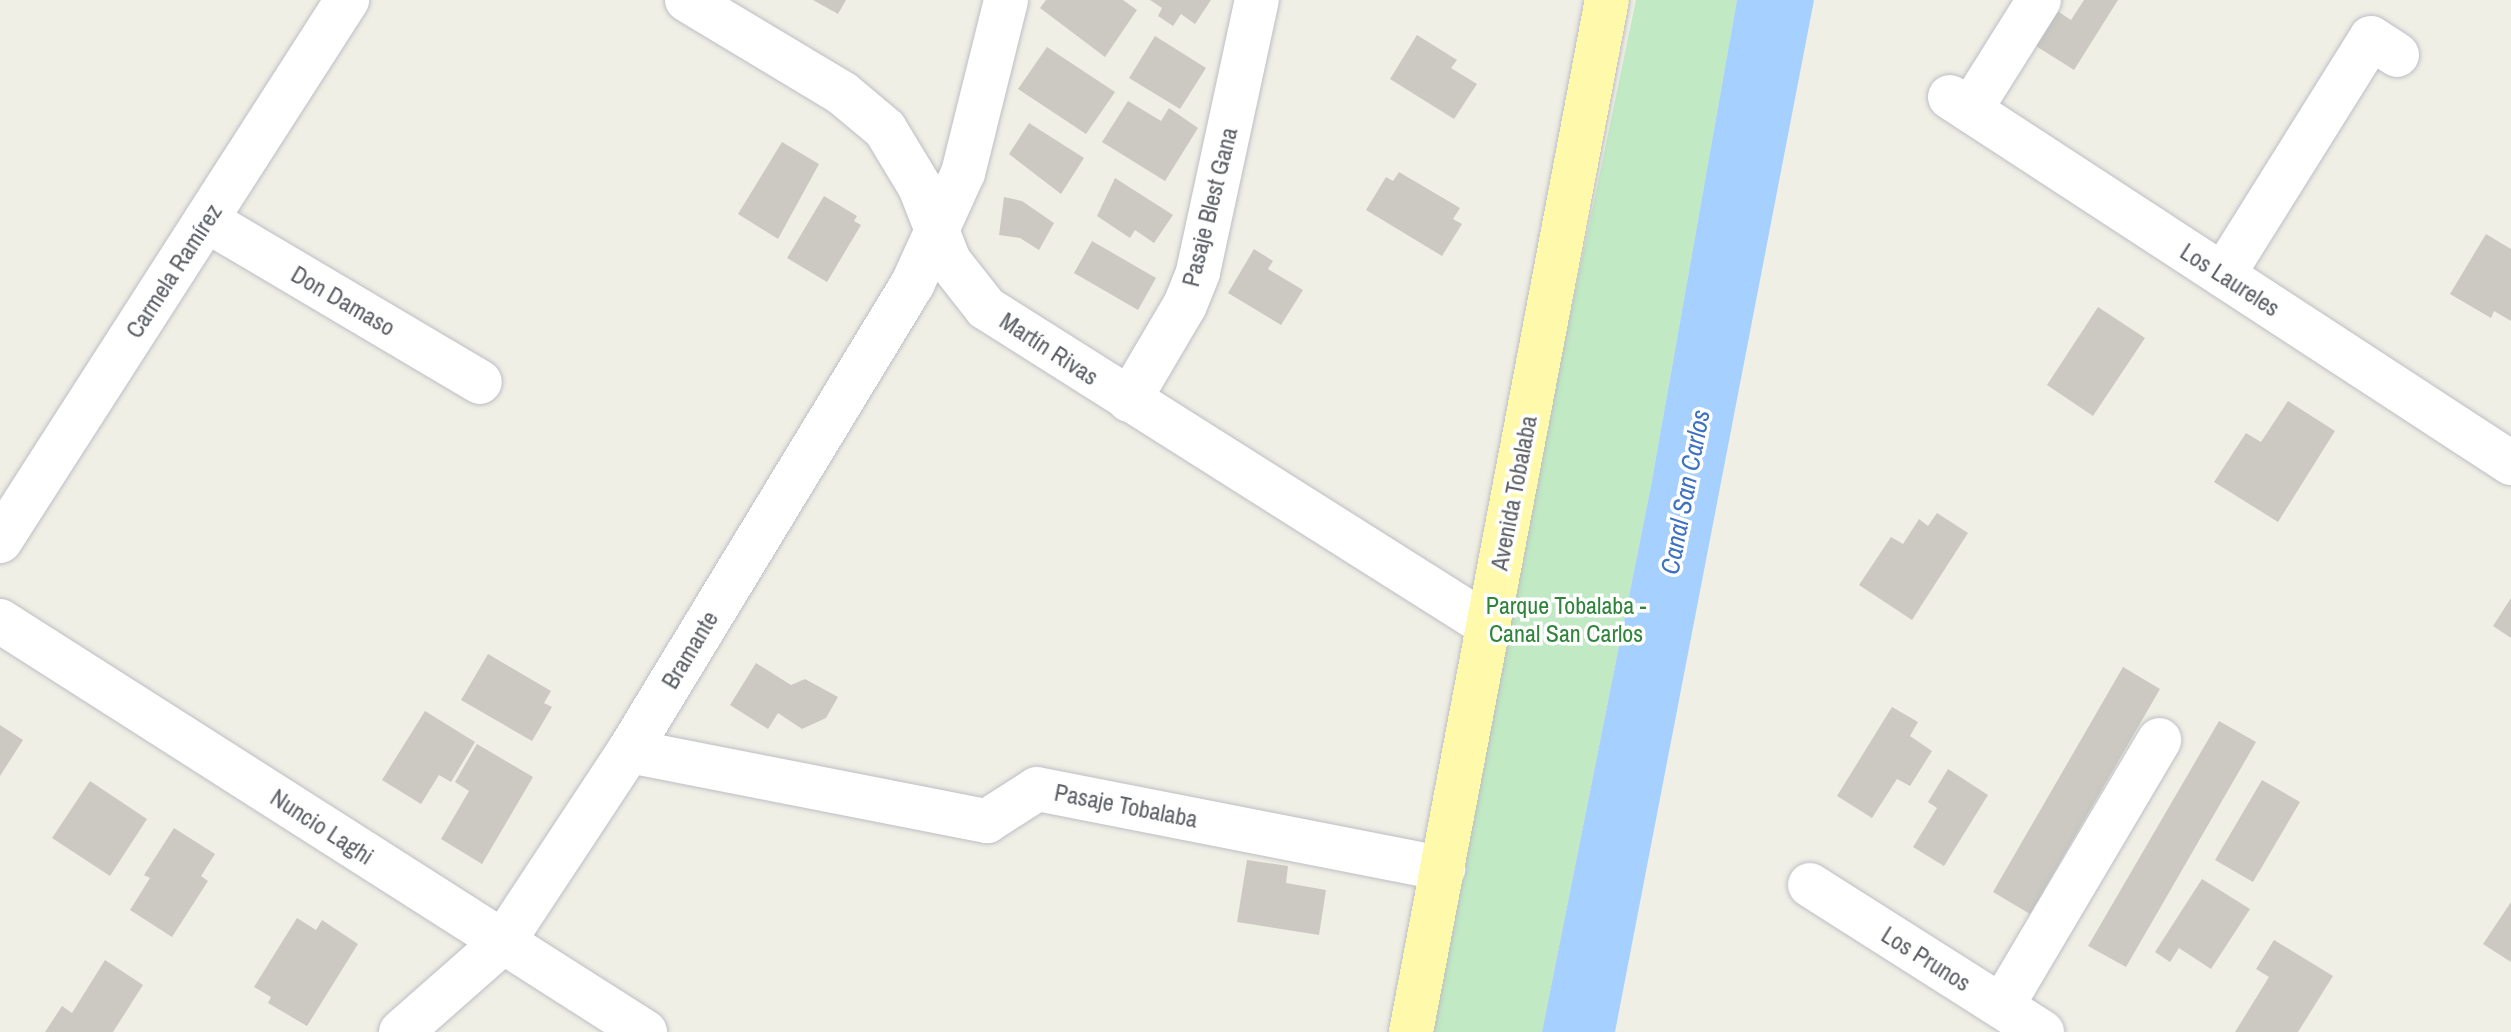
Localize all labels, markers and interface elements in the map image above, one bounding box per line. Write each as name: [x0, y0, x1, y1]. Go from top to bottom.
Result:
street label: Pasaje Blest Gana: [1176, 124, 1244, 290]
street label: Carmela Ramírez: [120, 199, 228, 343]
street label: Los Laureles: [2175, 237, 2285, 323]
street label: Don Damaso: [286, 260, 400, 342]
street label: Martín Rivas: [994, 307, 1104, 391]
water label: Canal San Carlos: [1654, 407, 1716, 577]
street label: Avenida Tobalaba: [1485, 413, 1543, 573]
park label: Parque Tobalaba - Canal San Carlos: [1486, 592, 1646, 648]
street label: Bramante: [656, 606, 724, 694]
street label: Pasaje Tobalaba: [1052, 778, 1200, 834]
street label: Nuncio Laghi: [265, 783, 379, 871]
street label: Los Prunos: [1876, 920, 1976, 998]

